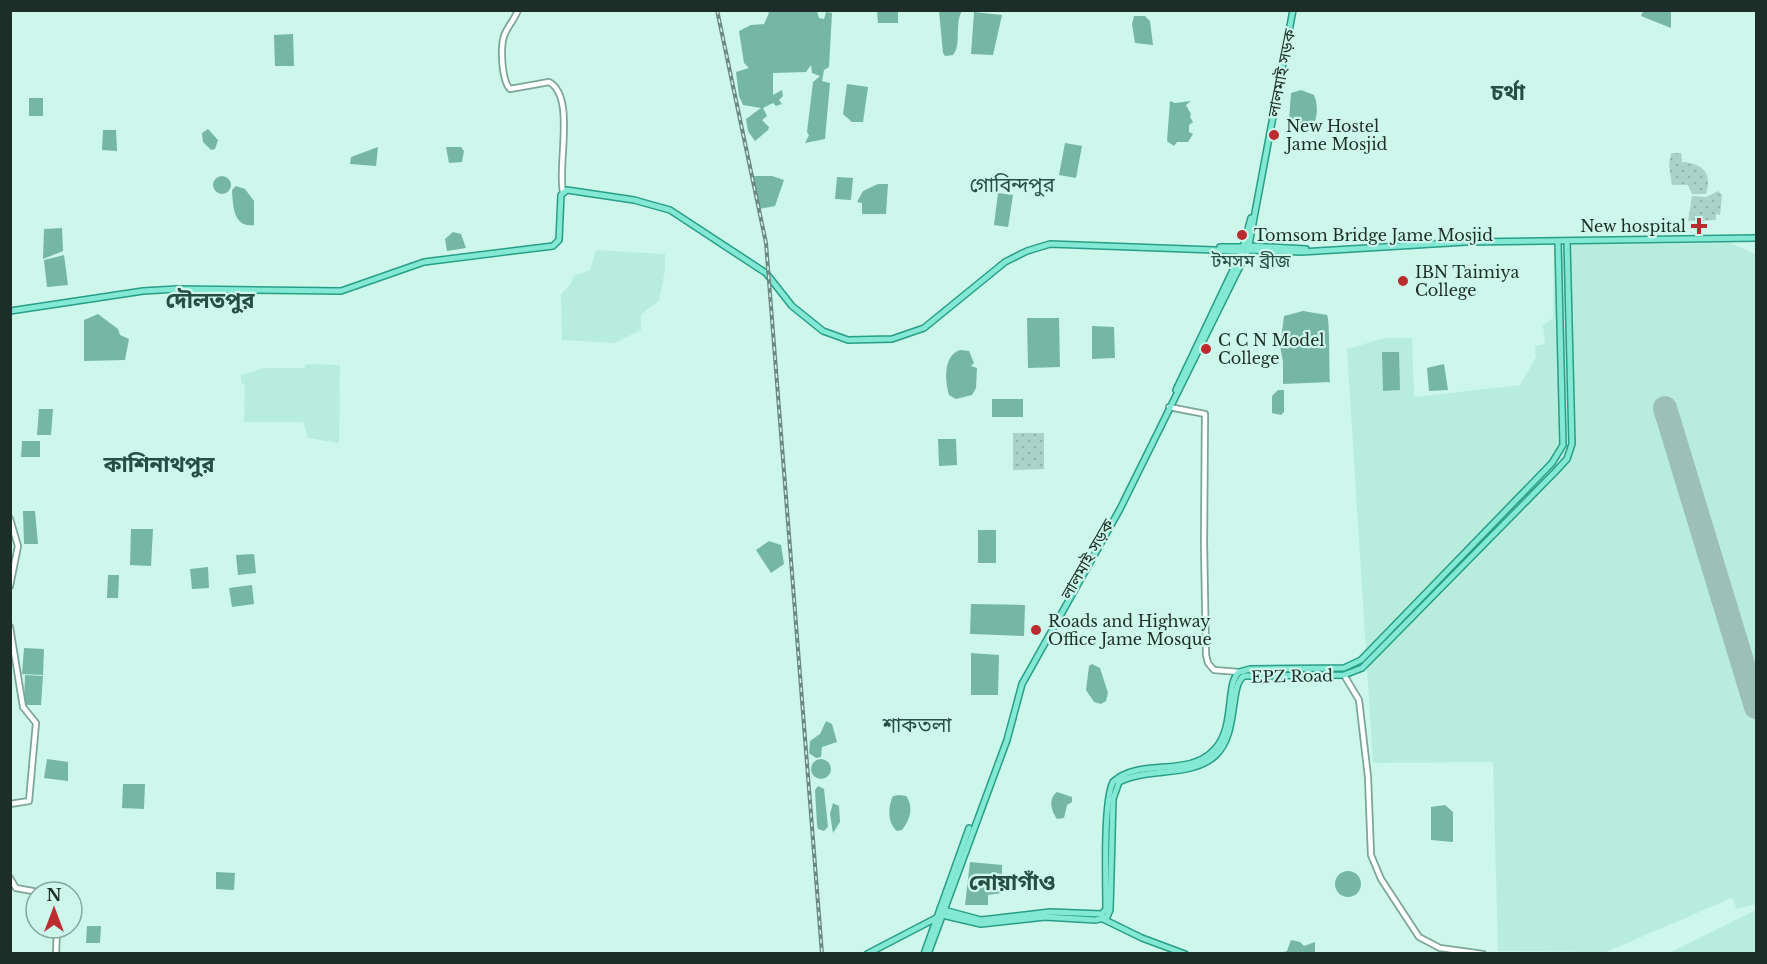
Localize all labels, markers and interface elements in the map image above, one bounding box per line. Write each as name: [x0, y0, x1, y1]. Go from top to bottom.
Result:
street label: লালমাই সড়ক: [1262, 26, 1300, 120]
district label: চর্থা: [1490, 79, 1526, 106]
place label: New Hostel Jame Mosjid: [1284, 116, 1388, 154]
marker: New Hostel Jame Mosjid: [1267, 128, 1281, 142]
district label: গোবিন্দপুর: [969, 173, 1056, 197]
place label: New hospital: [1580, 216, 1686, 236]
marker: New hospital: [1690, 217, 1708, 235]
place label: Tomsom Bridge Jame Mosjid: [1254, 225, 1493, 245]
marker: Tomsom Bridge Jame Mosjid: [1235, 228, 1249, 242]
district label: টমসম ব্রীজ: [1210, 250, 1291, 272]
place label: IBN Taimiya College: [1415, 262, 1519, 300]
marker: IBN Taimiya College: [1396, 274, 1410, 288]
district label: দৌলতপুর: [165, 287, 255, 314]
place label: C C N Model College: [1218, 330, 1325, 368]
marker: C C N Model College: [1199, 342, 1213, 356]
district label: কাশিনাথপুর: [103, 451, 215, 478]
street label: লালমাই সড়ক: [1056, 514, 1118, 603]
place label: Roads and Highway Office Jame Mosque: [1048, 611, 1212, 649]
marker: Roads and Highway Office Jame Mosque: [1029, 623, 1043, 637]
street label: EPZ Road: [1251, 665, 1333, 687]
district label: শাকতলা: [881, 713, 952, 737]
district label: নোয়াগাঁও: [969, 869, 1056, 896]
north arrow: [24, 880, 84, 940]
text: N: [46, 885, 62, 905]

